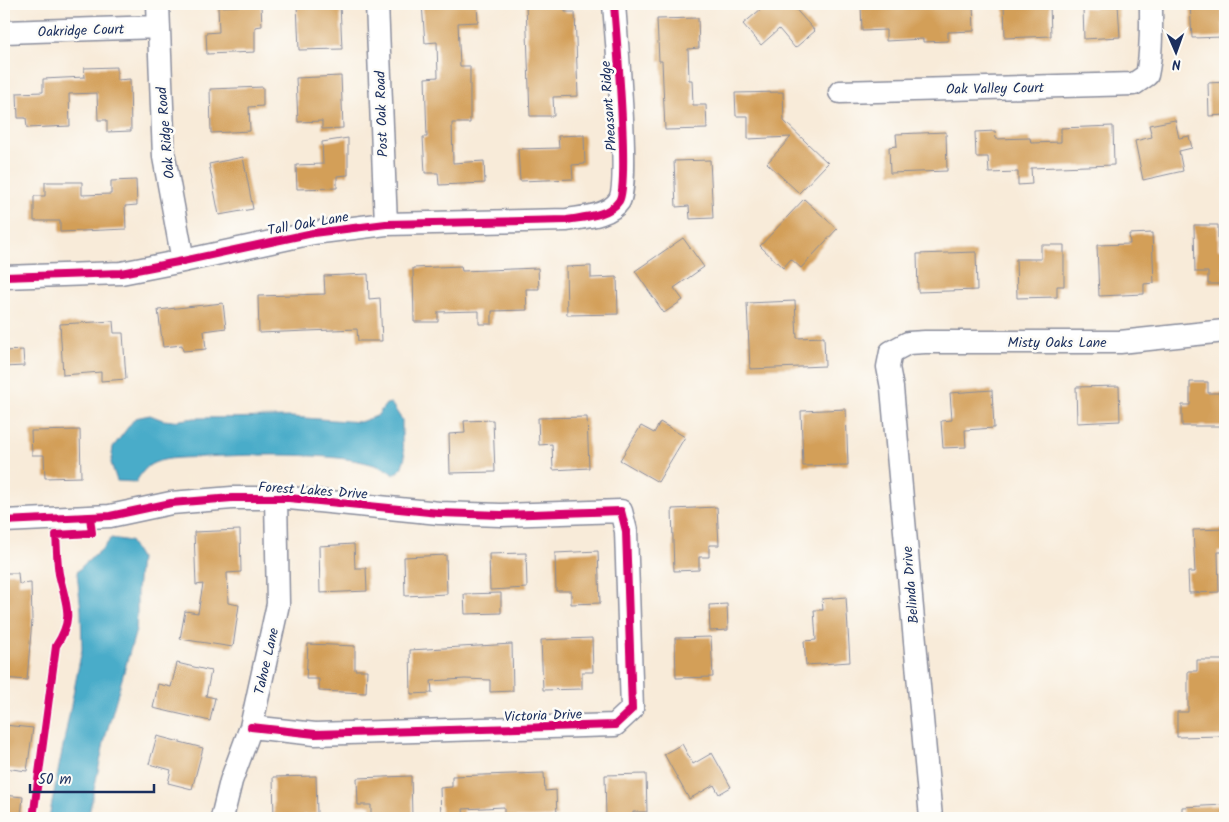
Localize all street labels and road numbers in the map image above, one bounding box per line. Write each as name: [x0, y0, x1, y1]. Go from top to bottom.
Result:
street label: Oakridge Court: [37, 18, 125, 44]
street label: Pheasant Ridge: [595, 59, 623, 152]
street label: Post Oak Road: [369, 69, 394, 157]
street label: Oak Valley Court: [946, 77, 1045, 101]
street label: Oak Ridge Road: [151, 85, 181, 180]
street label: Tall Oak Lane: [266, 206, 351, 242]
street label: Misty Oaks Lane: [1007, 332, 1107, 354]
street label: Forest Lakes Drive: [258, 476, 369, 506]
street label: Belinda Drive: [897, 544, 925, 625]
street label: Tahoe Lane: [249, 625, 285, 697]
street label: Victoria Drive: [504, 704, 583, 728]

